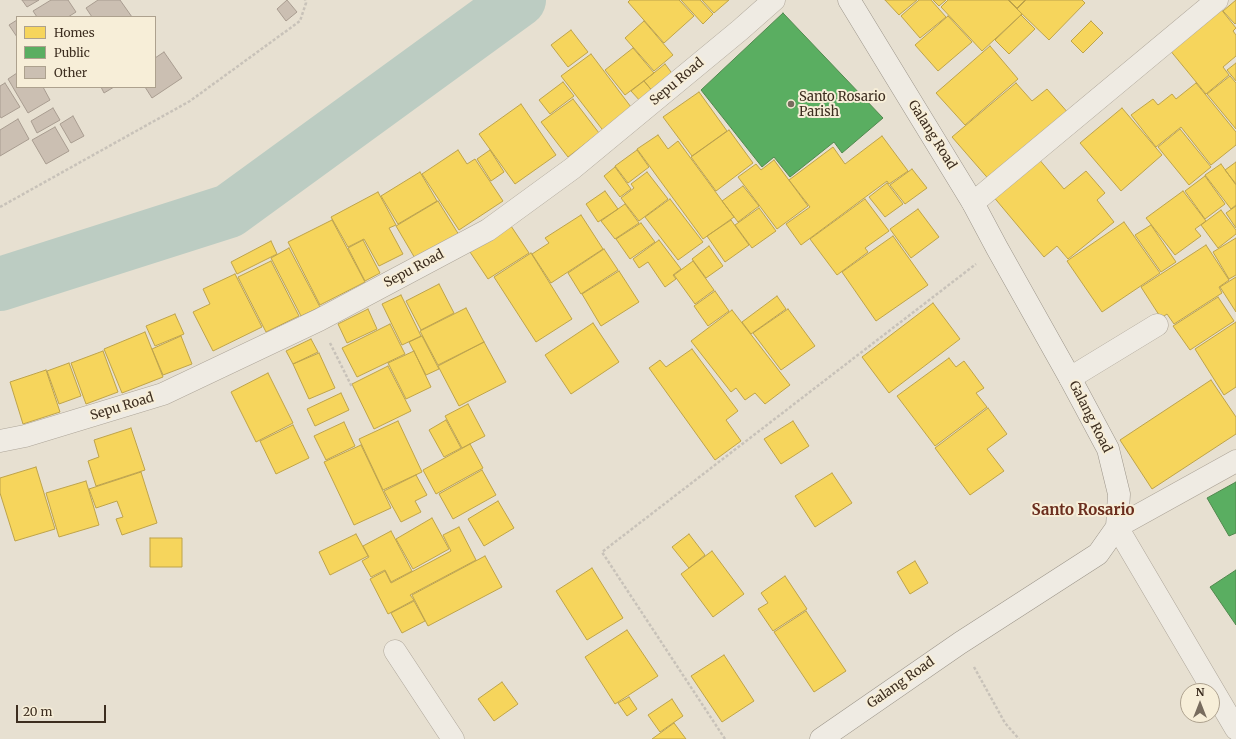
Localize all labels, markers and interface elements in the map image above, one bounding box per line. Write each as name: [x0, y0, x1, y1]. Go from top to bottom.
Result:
legend: [16, 16, 156, 88]
text: Homes: [54, 25, 95, 40]
text: Public: [54, 45, 90, 60]
street label: Sepu Road: [647, 55, 707, 109]
text: Other: [54, 65, 87, 80]
place label: Santo Rosario Parish: [799, 89, 885, 120]
street label: Galang Road: [905, 98, 959, 172]
marker: Santo Rosario Parish: [786, 99, 796, 109]
street label: Sepu Road: [381, 247, 447, 291]
street label: Galang Road: [1065, 379, 1115, 455]
street label: Sepu Road: [88, 390, 156, 424]
district label: Santo Rosario: [1032, 502, 1134, 520]
street label: Galang Road: [864, 654, 938, 712]
north arrow: [1180, 683, 1220, 723]
text: N: [1196, 685, 1204, 699]
scale bar: [18, 697, 108, 723]
text: 20 m: [23, 704, 52, 719]

